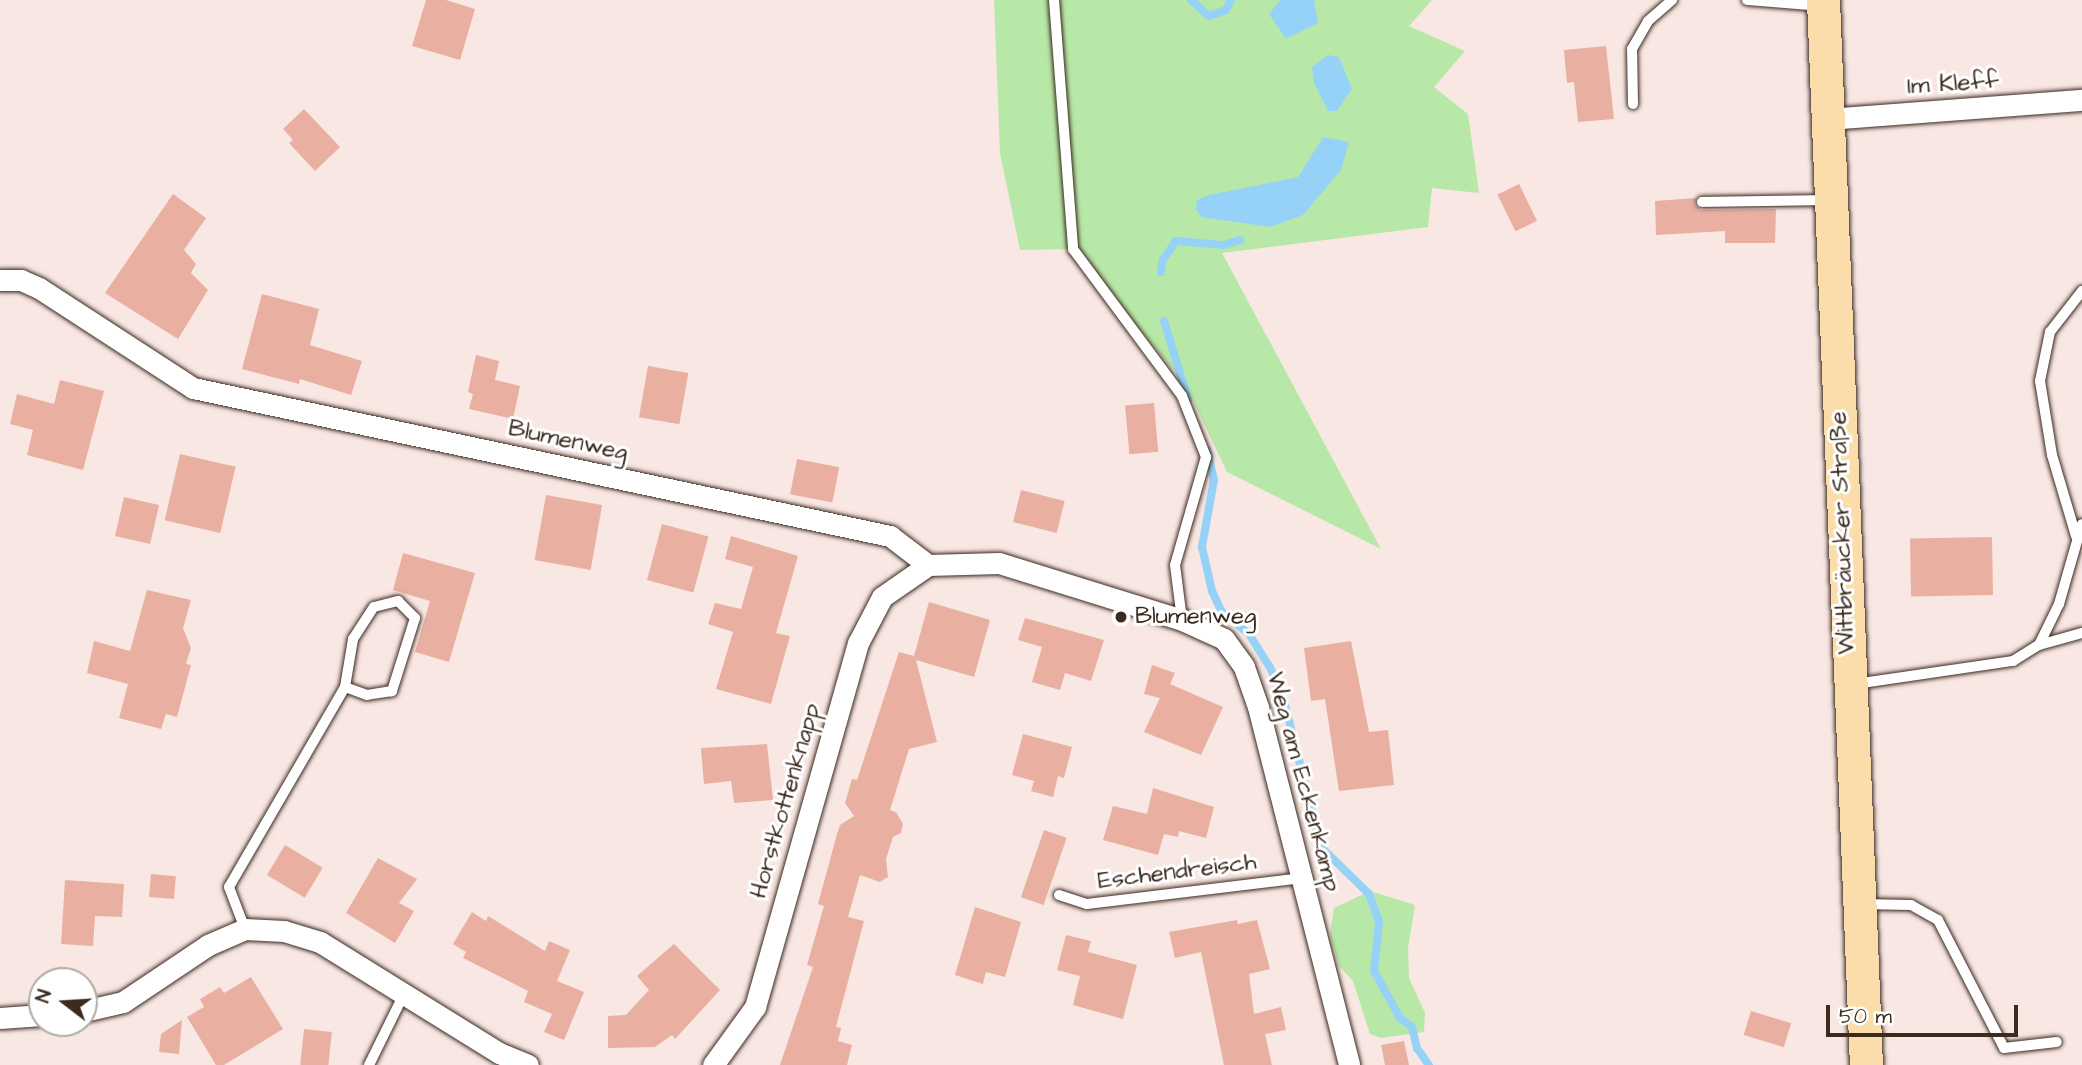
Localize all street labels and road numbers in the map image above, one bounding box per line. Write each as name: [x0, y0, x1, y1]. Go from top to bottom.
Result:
street label: Im Kleff: [1906, 66, 2000, 102]
street label: Wittbräucker Straße: [1824, 411, 1862, 655]
street label: Blumenweg: [506, 414, 630, 468]
street label: Weg am Eckenkamp: [1260, 669, 1346, 895]
street label: Horstkottenknapp: [744, 700, 828, 902]
street label: Eschendreisch: [1096, 848, 1258, 896]

